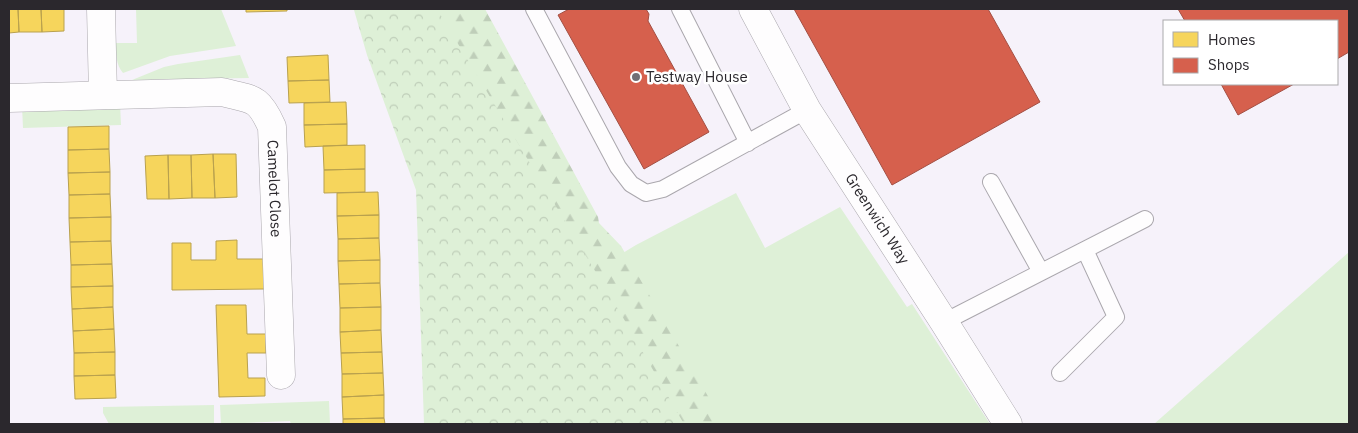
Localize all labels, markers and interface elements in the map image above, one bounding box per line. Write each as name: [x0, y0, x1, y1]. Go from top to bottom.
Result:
legend: [1163, 20, 1338, 85]
text: Homes: [1208, 30, 1256, 49]
text: Shops: [1208, 55, 1250, 74]
place label: Testway House: [646, 67, 748, 86]
marker: Testway House: [630, 71, 642, 83]
street label: Camelot Close: [263, 140, 286, 238]
street label: Greenwich Way: [841, 169, 914, 268]

